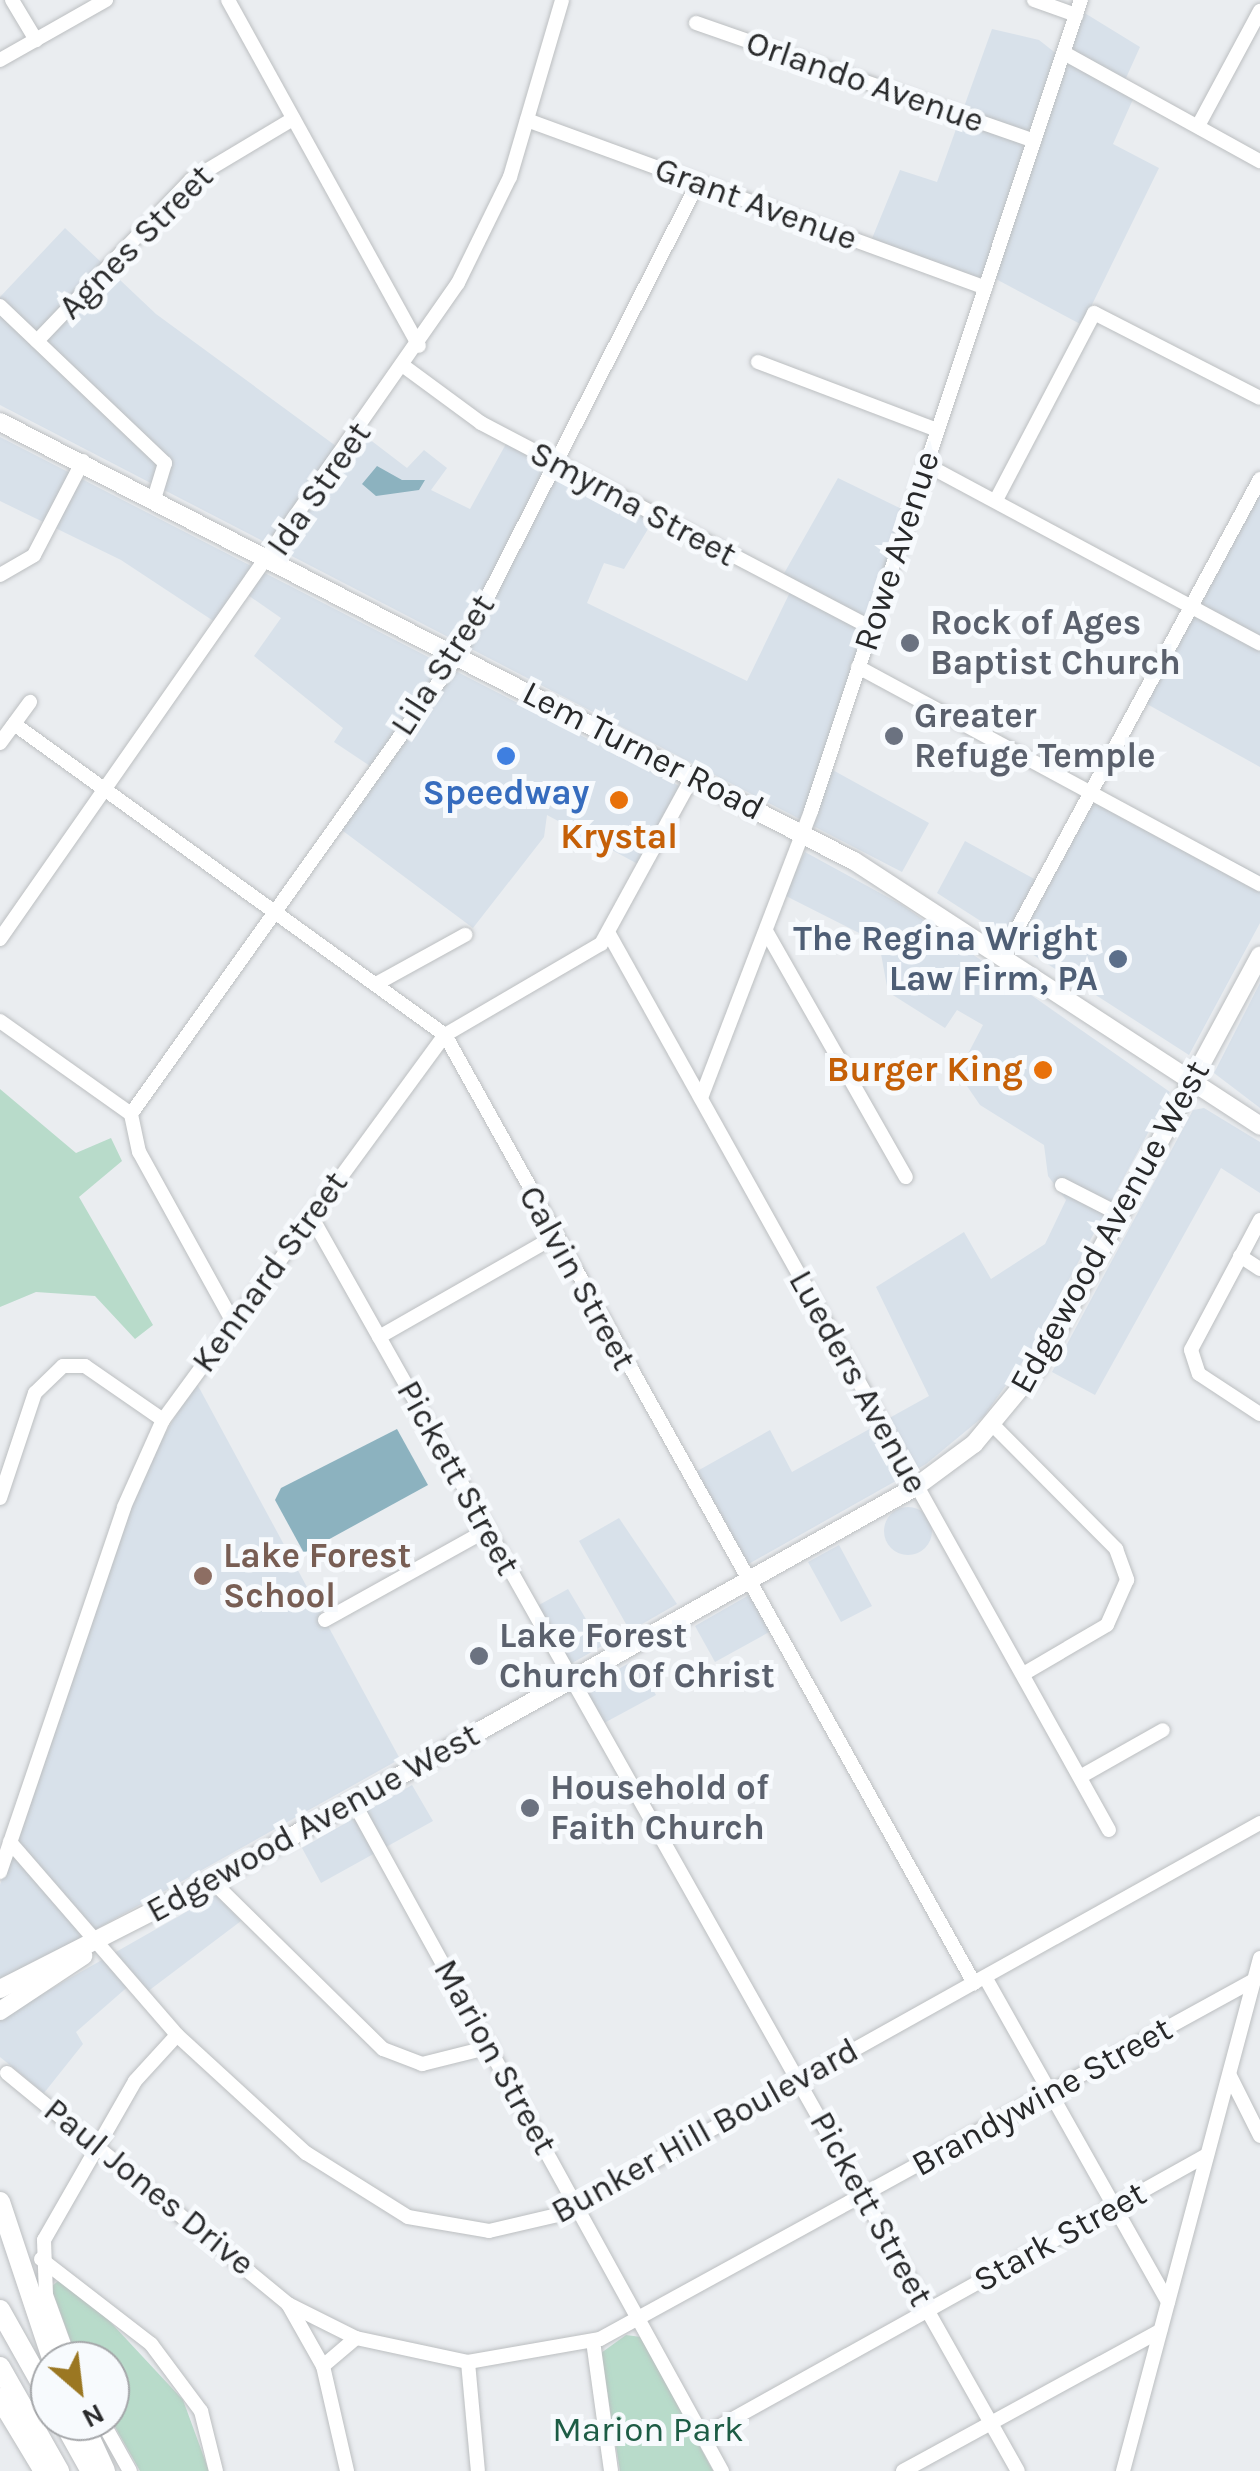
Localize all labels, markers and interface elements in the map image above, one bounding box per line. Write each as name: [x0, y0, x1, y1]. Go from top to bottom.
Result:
street label: Orlando Avenue: [741, 22, 989, 142]
street label: Grant Avenue: [649, 148, 863, 260]
street label: Agnes Street: [50, 156, 222, 328]
street label: Ida Street: [258, 414, 380, 564]
street label: Smyrna Street: [523, 432, 743, 576]
street label: Rowe Avenue: [845, 446, 949, 656]
street label: Lila Street: [382, 586, 504, 744]
place label: Rock of Ages Baptist Church: [930, 602, 1181, 684]
marker: Rock of Ages Baptist Church: [899, 632, 921, 654]
street label: Lem Turner Road: [515, 672, 771, 830]
place label: Greater Refuge Temple: [914, 695, 1156, 777]
marker: Greater Refuge Temple: [883, 725, 905, 747]
marker: Speedway: [495, 745, 517, 767]
place label: Speedway: [423, 772, 589, 814]
marker: Krystal: [608, 789, 630, 811]
place label: Krystal: [560, 816, 678, 858]
place label: The Regina Wright Law Firm, PA: [793, 918, 1098, 1000]
marker: The Regina Wright Law Firm, PA: [1107, 948, 1129, 970]
place label: Burger King: [827, 1049, 1023, 1091]
street label: Edgewood Avenue West: [1001, 1053, 1219, 1401]
marker: Burger King: [1032, 1059, 1054, 1081]
street label: Kennard Street: [183, 1163, 357, 1381]
street label: Calvin Street: [509, 1179, 645, 1377]
street label: Lueders Avenue: [779, 1263, 937, 1501]
street label: Pickett Street: [387, 1373, 529, 1583]
place label: Lake Forest School: [223, 1535, 411, 1617]
marker: Lake Forest School: [192, 1565, 214, 1587]
place label: Lake Forest Church Of Christ: [499, 1615, 775, 1697]
marker: Lake Forest Church Of Christ: [468, 1645, 490, 1667]
street label: Edgewood Avenue West: [139, 1714, 487, 1932]
place label: Household of Faith Church: [550, 1767, 769, 1849]
marker: Household of Faith Church: [519, 1797, 541, 1819]
street label: Marion Street: [424, 1952, 566, 2162]
street label: Brandywine Street: [905, 2008, 1179, 2186]
street label: Bunker Hill Boulevard: [544, 2029, 866, 2233]
street label: Paul Jones Drive: [35, 2089, 263, 2285]
street label: Pickett Street: [800, 2104, 942, 2314]
street label: Stark Street: [967, 2172, 1153, 2302]
north arrow: [30, 2341, 130, 2441]
text: N: [77, 2397, 110, 2435]
park label: Marion Park: [552, 2409, 744, 2451]

